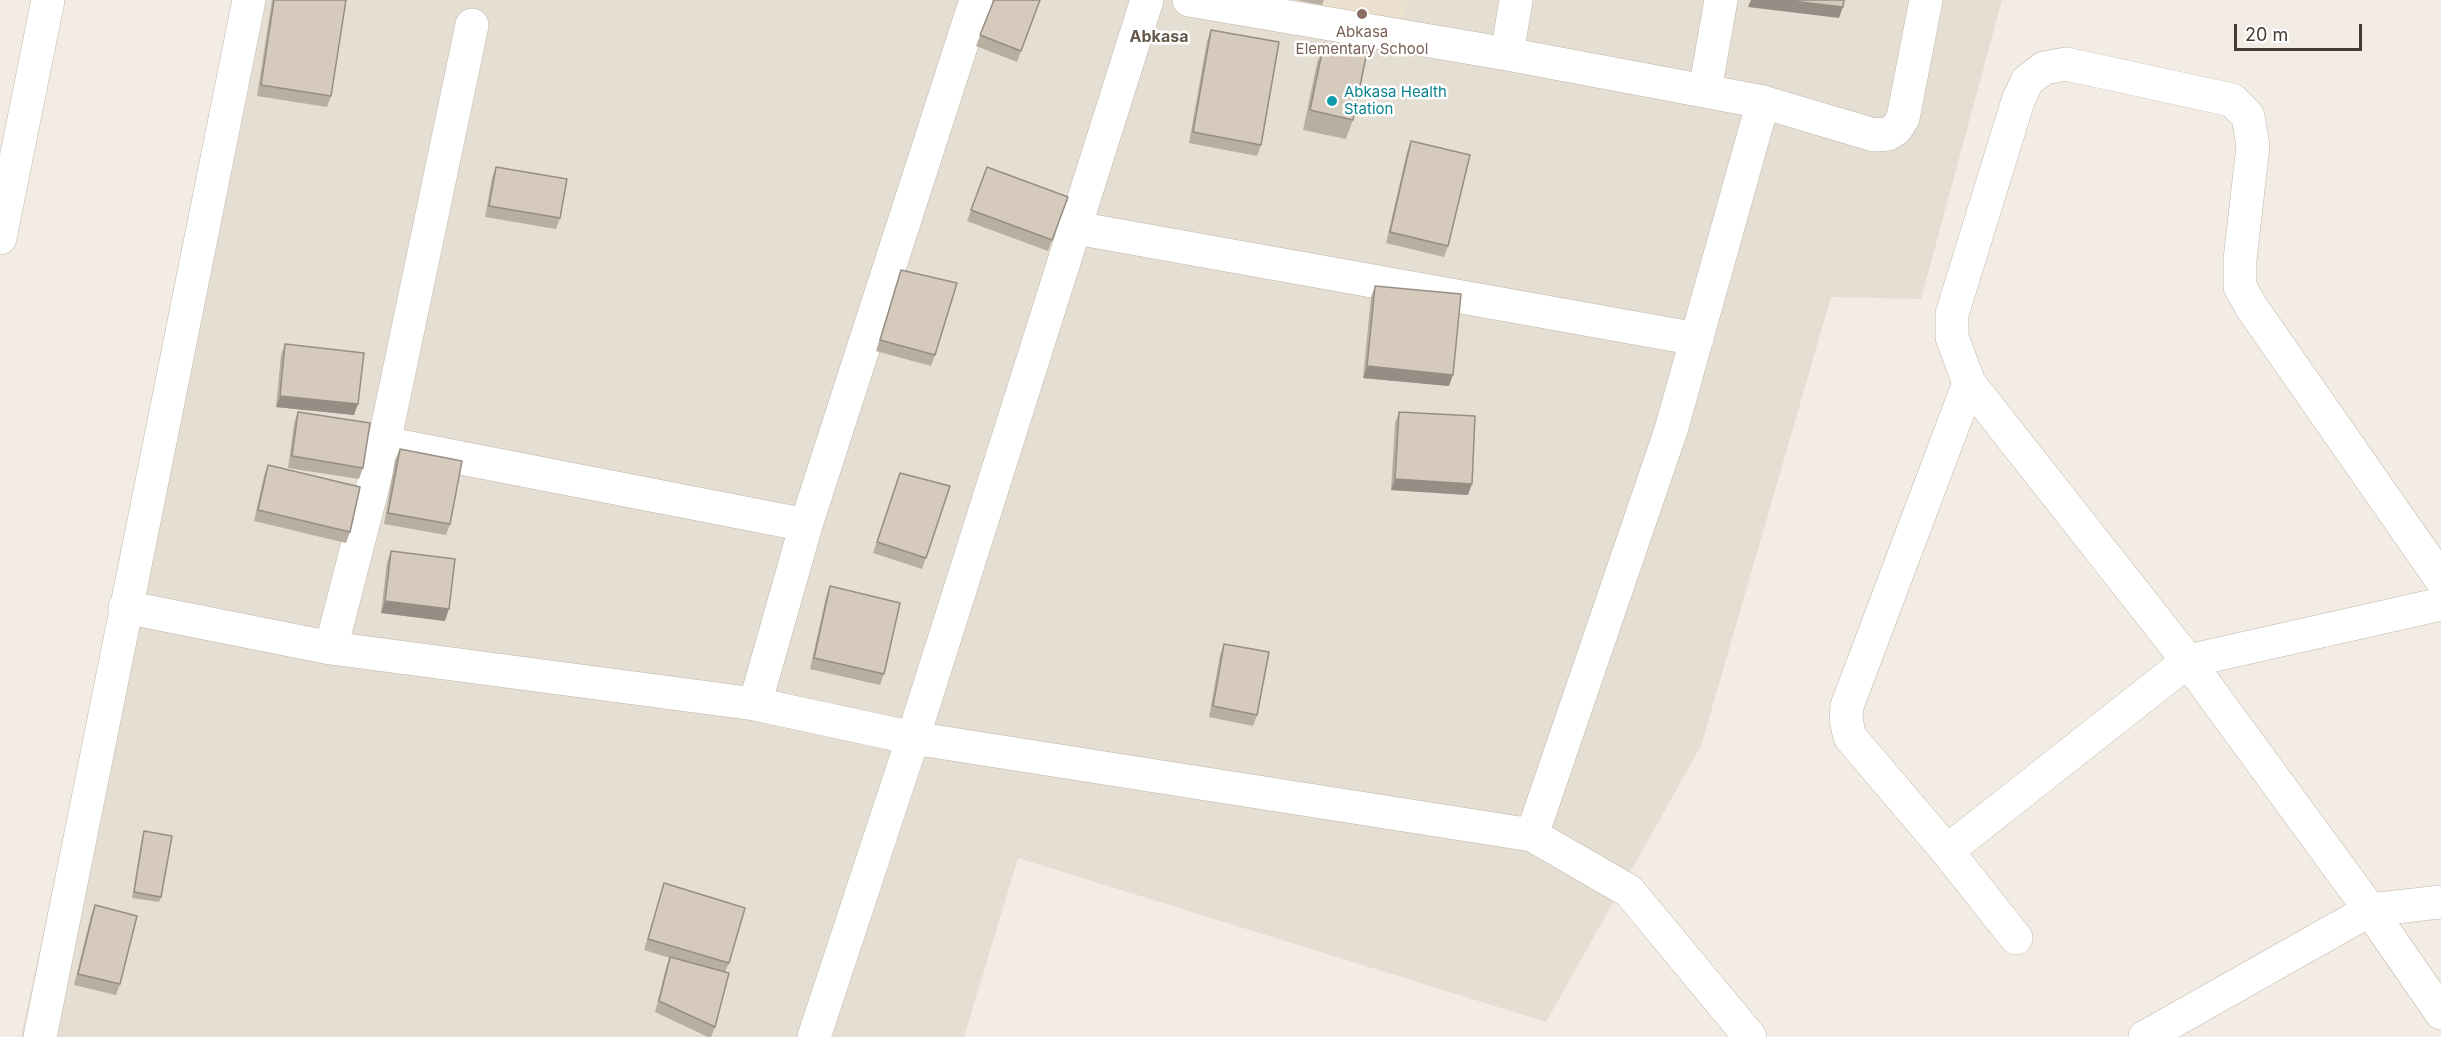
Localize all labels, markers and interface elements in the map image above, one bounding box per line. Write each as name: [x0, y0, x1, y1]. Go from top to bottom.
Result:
marker: Abkasa Elementary School: [1355, 7, 1369, 21]
scale bar: [2237, 12, 2364, 50]
place label: Abkasa Elementary School: [1296, 23, 1428, 58]
text: 20 m: [2245, 24, 2288, 45]
district label: Abkasa: [1130, 27, 1188, 47]
place label: Abkasa Health Station: [1344, 83, 1447, 118]
marker: Abkasa Health Station: [1325, 94, 1339, 108]

